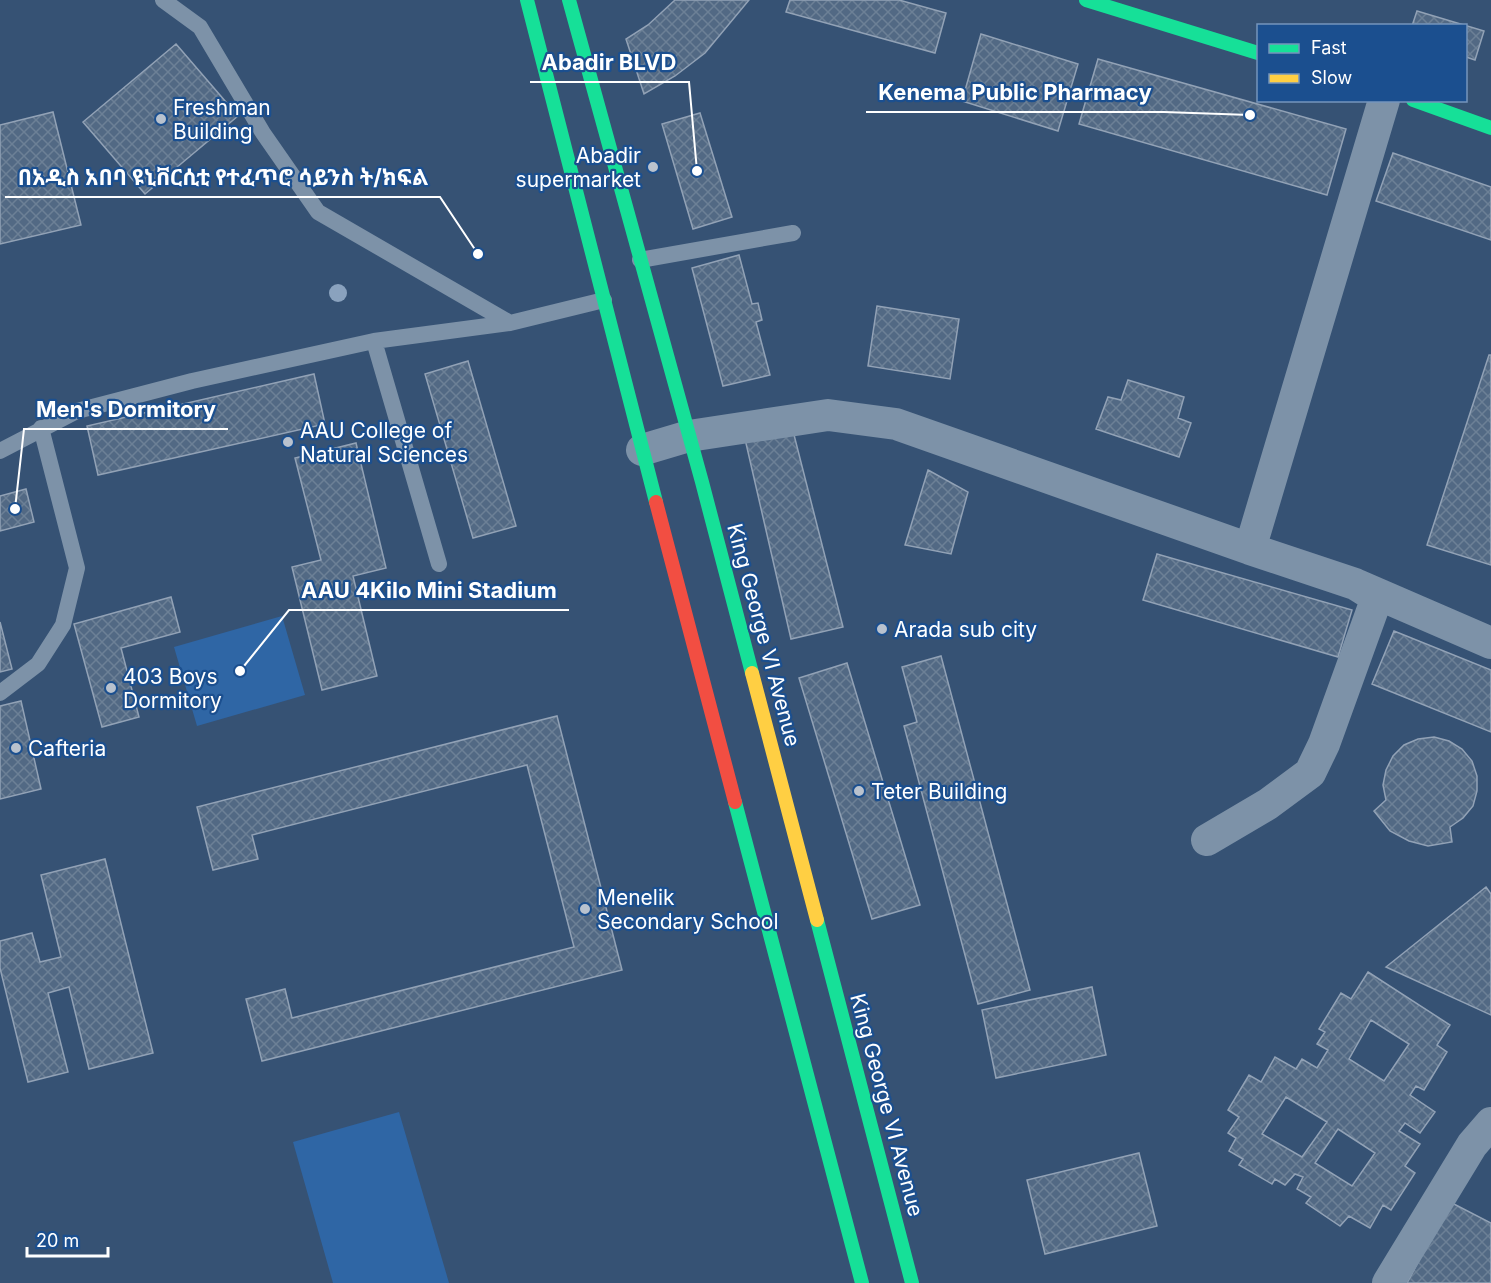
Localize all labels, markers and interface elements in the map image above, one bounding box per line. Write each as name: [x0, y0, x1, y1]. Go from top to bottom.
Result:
legend: [1257, 24, 1467, 102]
text: Fast: [1311, 37, 1347, 58]
callout: Abadir BLVD: [530, 42, 689, 82]
text: Abadir BLVD: [542, 49, 676, 75]
text: Slow: [1311, 67, 1352, 88]
callout: Kenema Public Pharmacy: [866, 72, 1164, 112]
text: Kenema Public Pharmacy: [878, 79, 1152, 105]
place label: Freshman Building: [173, 95, 271, 144]
marker: Freshman Building: [154, 112, 168, 126]
place label: Abadir supermarket: [516, 143, 641, 192]
callout: በአዲስ አበባ ዩኒቨርሲቲ የተፈጥሮ ሳይንስ ት/ክፍል: [5, 157, 440, 197]
marker: Abadir supermarket: [646, 160, 660, 174]
text: በአዲስ አበባ ዩኒቨርሲቲ የተፈጥሮ ሳይንስ ት/ክፍል: [18, 164, 428, 190]
callout: Men's Dormitory: [24, 389, 228, 429]
text: Men's Dormitory: [36, 396, 216, 422]
place label: AAU College of Natural Sciences: [300, 418, 468, 467]
marker: AAU College of Natural Sciences: [281, 435, 295, 449]
street label: King George VI Avenue: [722, 521, 806, 749]
callout: AAU 4Kilo Mini Stadium: [289, 570, 569, 610]
text: AAU 4Kilo Mini Stadium: [301, 577, 557, 603]
place label: Arada sub city: [894, 617, 1037, 642]
marker: Arada sub city: [875, 622, 889, 636]
place label: 403 Boys Dormitory: [123, 664, 222, 713]
marker: 403 Boys Dormitory: [104, 681, 118, 695]
place label: Cafteria: [28, 736, 106, 761]
marker: Cafteria: [9, 741, 23, 755]
place label: Teter Building: [871, 779, 1007, 804]
marker: Teter Building: [852, 784, 866, 798]
place label: Menelik Secondary School: [597, 885, 778, 934]
marker: Menelik Secondary School: [578, 902, 592, 916]
street label: King George VI Avenue: [845, 991, 929, 1219]
scale bar: [27, 1220, 108, 1258]
text: 20 m: [36, 1230, 79, 1251]

